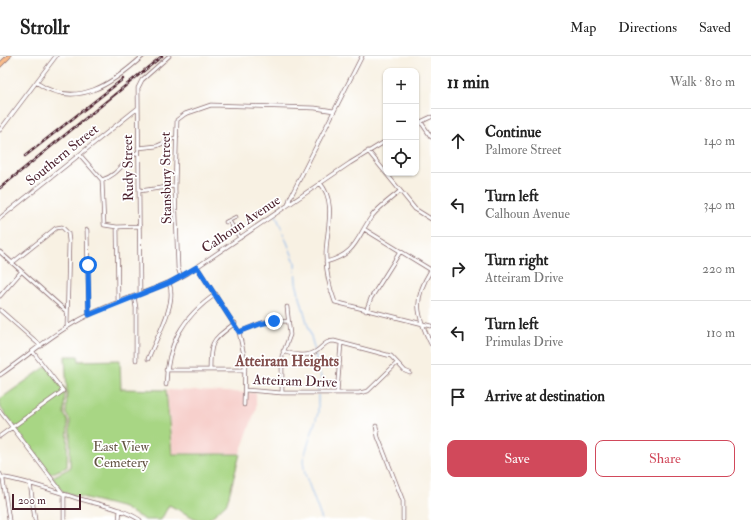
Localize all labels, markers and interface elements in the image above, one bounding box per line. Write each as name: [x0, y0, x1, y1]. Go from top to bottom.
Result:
text: Strollr: [20, 16, 70, 40]
text: Map: [570, 19, 596, 36]
text: Directions: [618, 19, 677, 36]
text: Saved: [699, 19, 731, 36]
map controls: [383, 68, 419, 176]
button: +: [383, 68, 419, 104]
text: 11 min: [447, 72, 489, 93]
text: Walk · 810 m: [670, 74, 735, 90]
button: −: [383, 104, 419, 140]
street label: Southern Street: [22, 120, 102, 189]
text: Continue: [485, 123, 541, 142]
icon: ahead: [447, 130, 469, 152]
street label: Stansbury Street: [157, 131, 176, 224]
text: 140 m: [704, 133, 735, 149]
street label: Rudy Street: [119, 134, 138, 202]
button: locate: [383, 140, 419, 176]
text: Palmore Street: [485, 142, 562, 158]
text: Turn left: [485, 187, 539, 206]
street label: Calhoun Avenue: [198, 191, 284, 257]
icon: left: [447, 194, 469, 216]
text: 340 m: [704, 197, 735, 213]
text: Calhoun Avenue: [485, 206, 570, 222]
text: Turn right: [485, 251, 548, 270]
route start: [79, 256, 97, 274]
icon: right: [447, 258, 469, 280]
text: 220 m: [702, 261, 735, 277]
text: Atteiram Drive: [485, 270, 563, 286]
route end: [265, 312, 283, 330]
text: Turn left: [485, 315, 539, 334]
icon: left: [447, 322, 469, 344]
text: 110 m: [706, 325, 735, 341]
text: Primulas Drive: [485, 334, 563, 350]
district label: Atteiram Heights: [234, 352, 339, 372]
street label: Atteiram Drive: [252, 371, 338, 391]
icon: arrive: [447, 386, 469, 408]
text: Arrive at destination: [485, 387, 605, 406]
park label: East View Cemetery: [93, 438, 149, 472]
button: Save: [447, 440, 587, 477]
button: Share: [595, 440, 735, 477]
scale bar: [12, 492, 81, 511]
text: 200 m: [18, 494, 46, 507]

